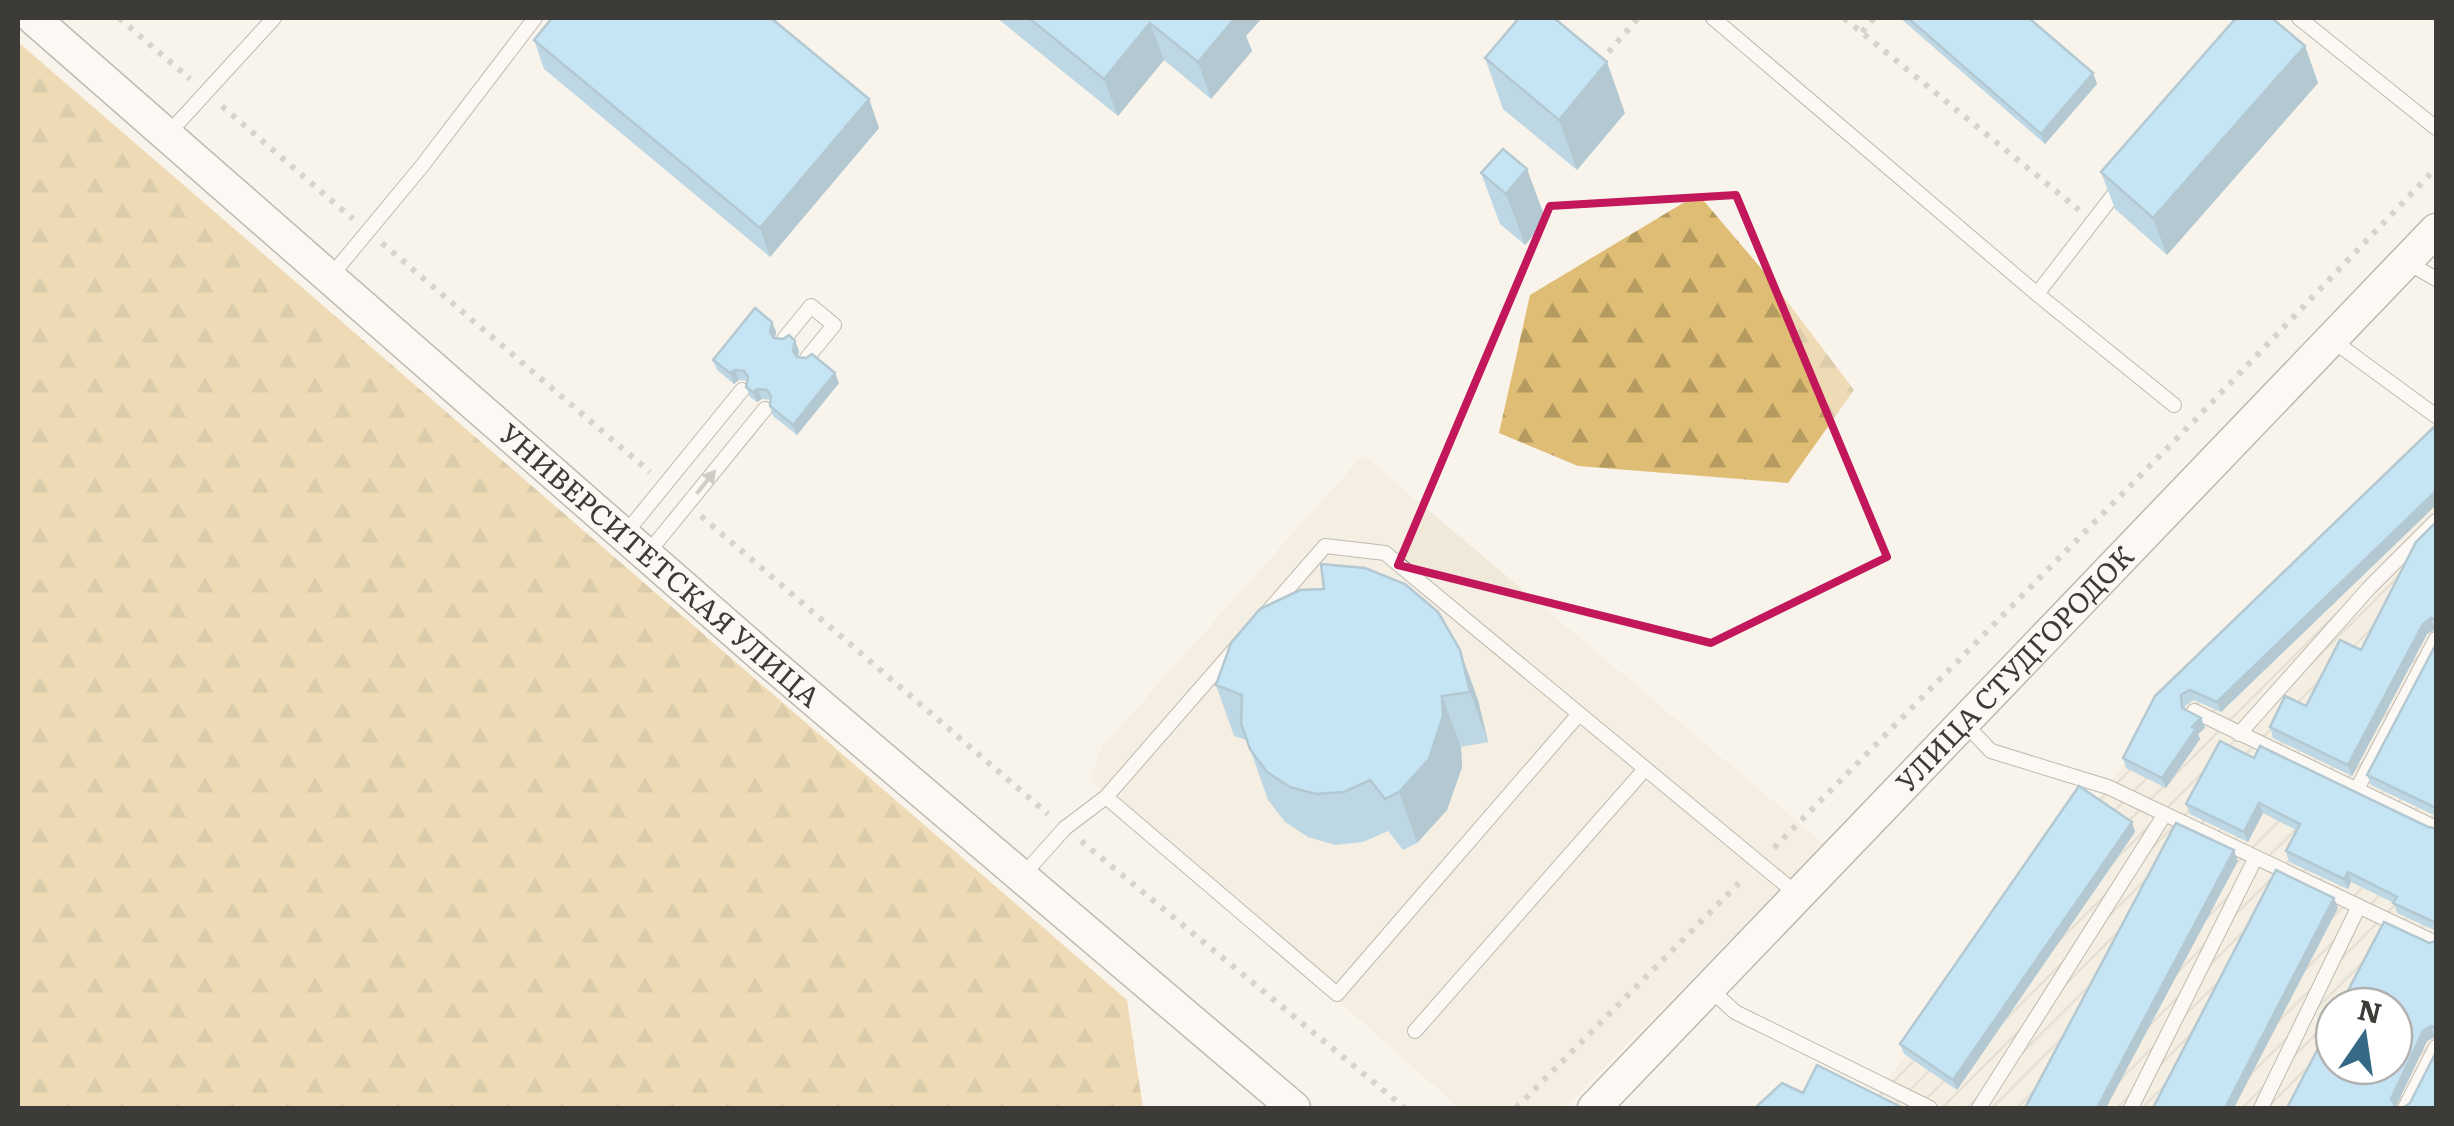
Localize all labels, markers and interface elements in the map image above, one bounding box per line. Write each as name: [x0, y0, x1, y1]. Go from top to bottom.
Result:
street label: УНИВЕРСИТЕТСКАЯ УЛИЦА: [491, 412, 831, 716]
one-way arrow: [695, 469, 716, 494]
street label: УЛИЦА СТУДГОРОДОК: [1885, 534, 2143, 801]
north arrow: [2314, 986, 2414, 1086]
text: N: [2354, 987, 2386, 1033]

